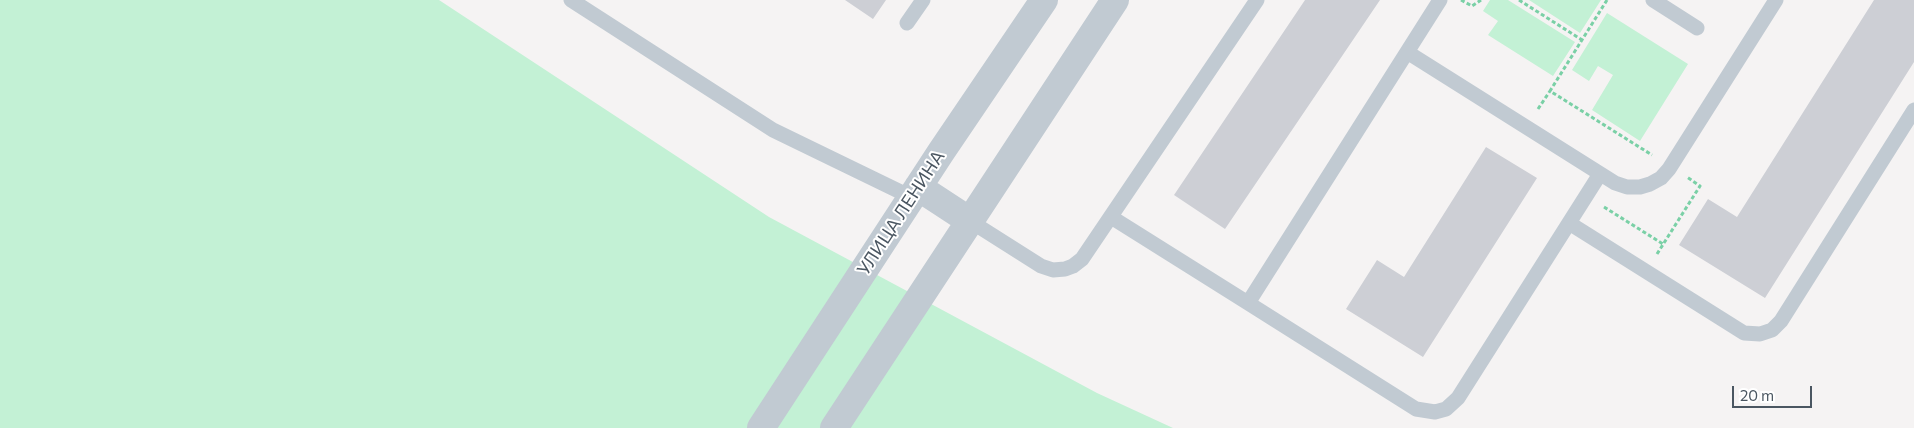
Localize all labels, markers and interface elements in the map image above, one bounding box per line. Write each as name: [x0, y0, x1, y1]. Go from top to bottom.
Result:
street label: УЛИЦА ЛЕНИНА: [853, 147, 949, 279]
scale bar: [1734, 376, 1814, 408]
text: 20 m: [1740, 386, 1774, 404]

